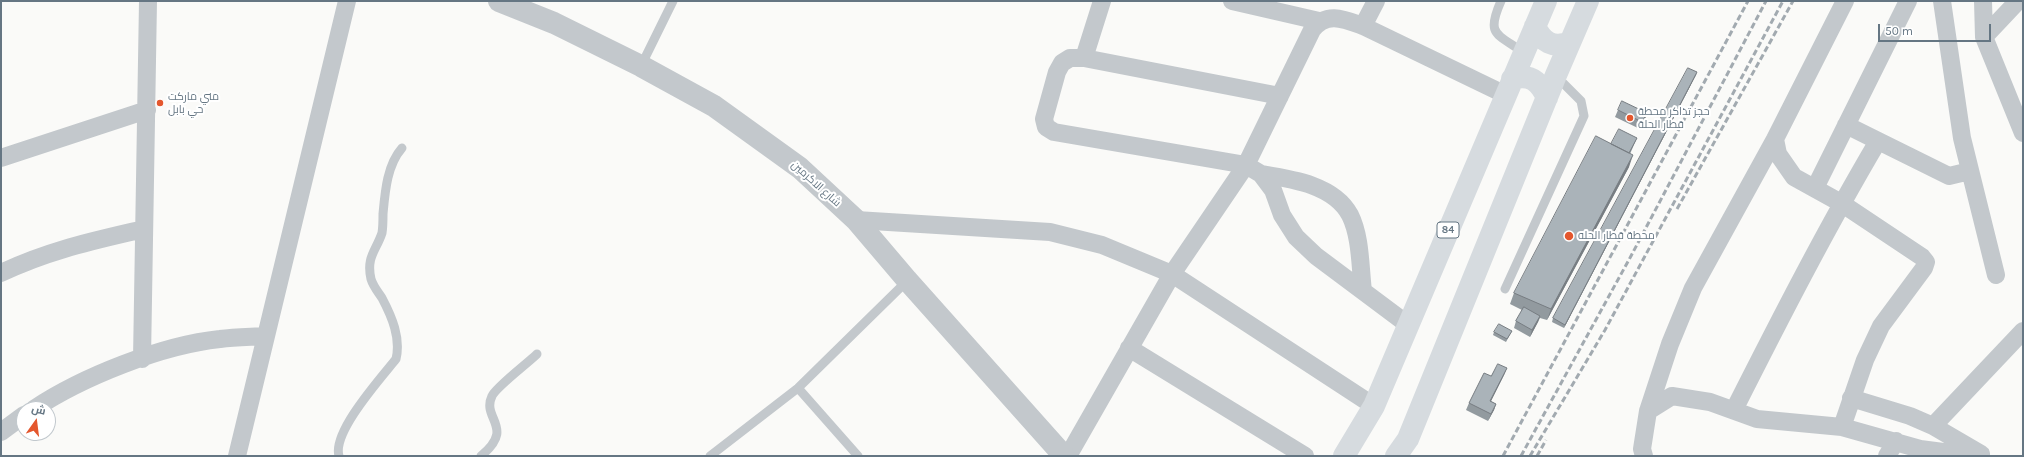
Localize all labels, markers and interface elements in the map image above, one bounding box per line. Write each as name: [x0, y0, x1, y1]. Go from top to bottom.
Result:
scale bar: [1880, 16, 1993, 42]
text: 50 m: [1885, 24, 1913, 38]
place label: مني ماركت حي بابل: [168, 90, 219, 116]
marker: مني ماركت حي بابل: [155, 98, 165, 108]
place label: حجز تذاكر محطة قطار الحلة: [1638, 105, 1710, 131]
marker: حجز تذاكر محطة قطار الحلة: [1625, 113, 1635, 123]
street label: شارع الاكرمين: [789, 158, 843, 210]
road number: 84: [1437, 222, 1459, 238]
place label: محطة قطار الحله: [1578, 229, 1655, 243]
marker: محطة قطار الحله: [1563, 230, 1575, 242]
north arrow: [16, 401, 56, 441]
text: ش: [30, 402, 47, 418]

